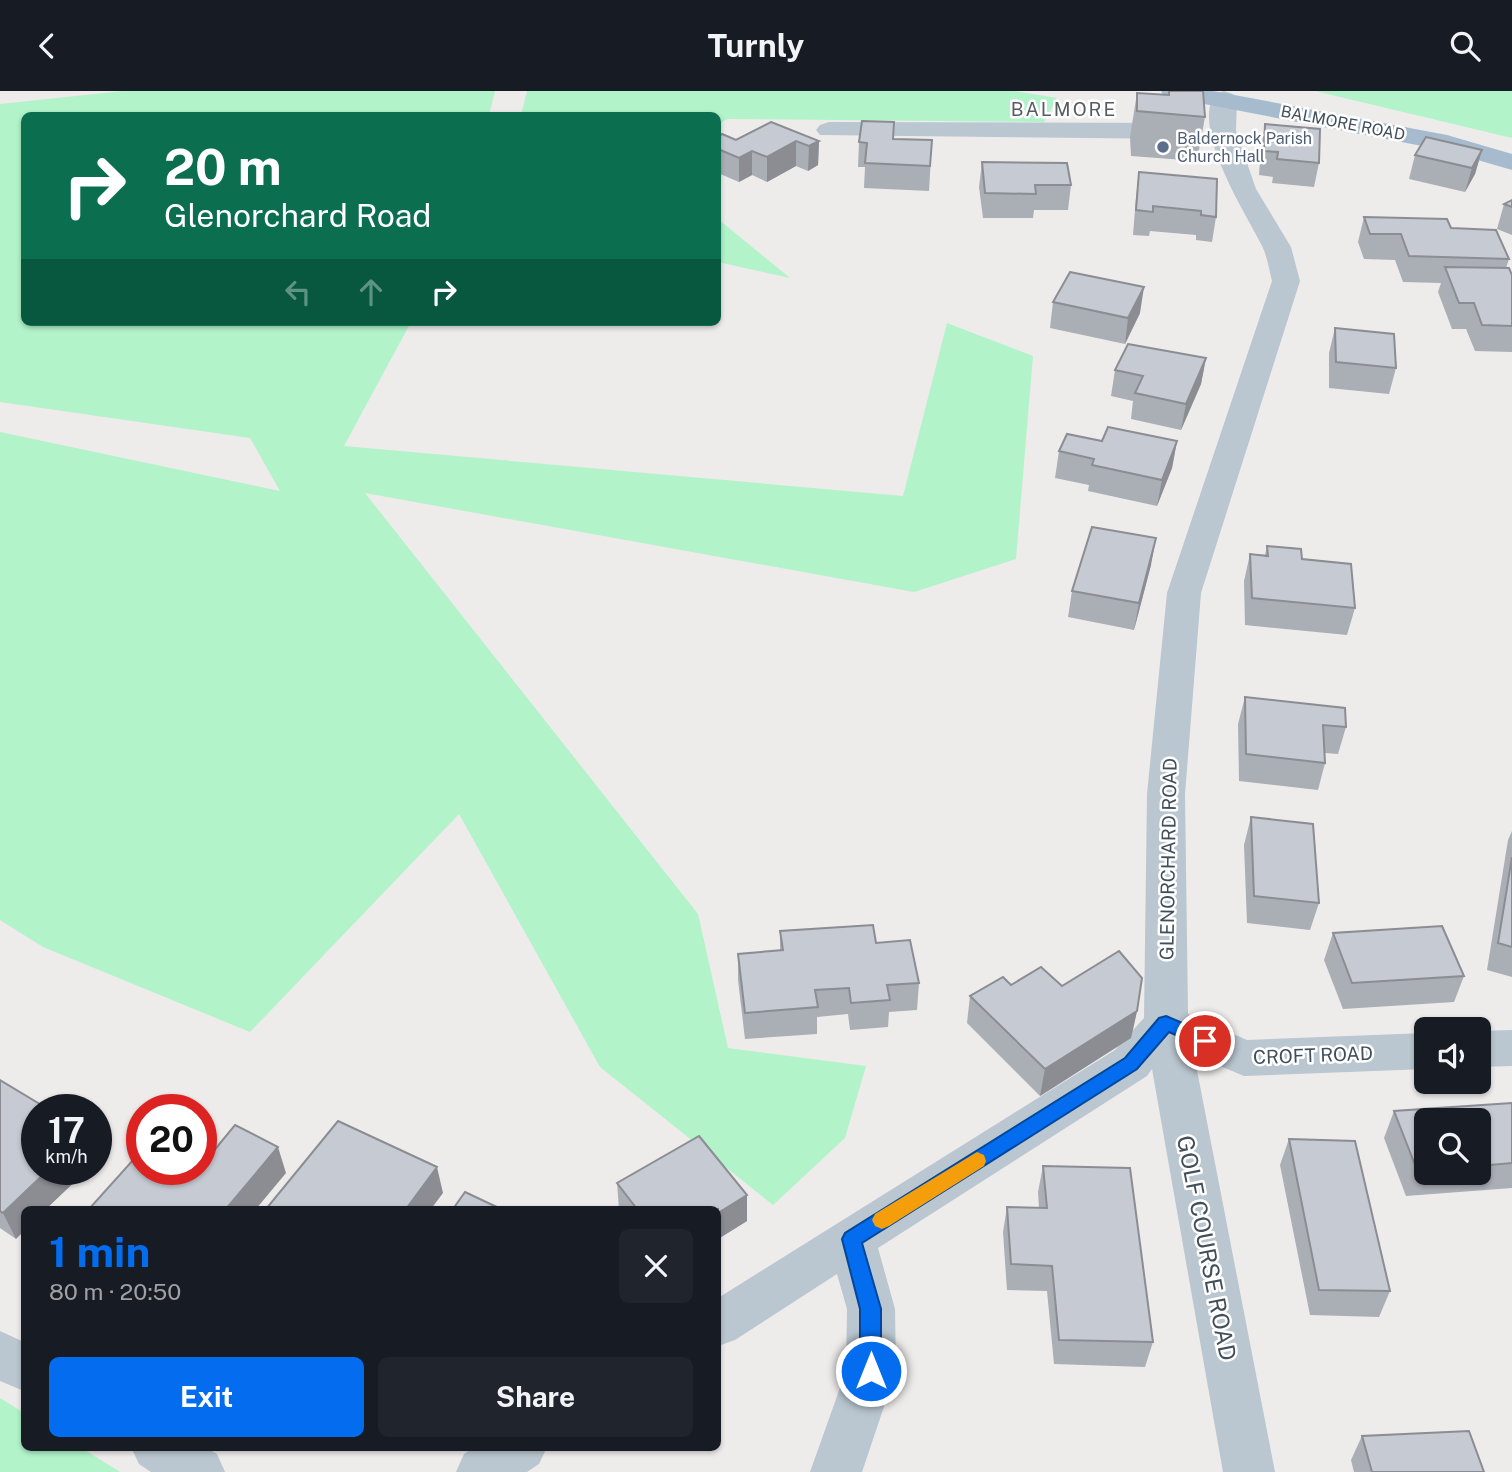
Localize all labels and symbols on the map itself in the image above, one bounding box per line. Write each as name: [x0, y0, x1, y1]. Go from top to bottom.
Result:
district label: BALMORE: [1011, 98, 1117, 120]
street label: BALMORE ROAD: [1279, 102, 1407, 144]
place label: Baldernock Parish Church Hall: [1177, 129, 1312, 166]
marker: Baldernock Parish Church Hall: [1155, 139, 1171, 155]
street label: GLENORCHARD ROAD: [1155, 758, 1181, 960]
pin: [1175, 1011, 1235, 1071]
street label: CROFT ROAD: [1253, 1042, 1373, 1068]
speed limit sign: 20: [126, 1094, 217, 1185]
street label: GOLF COURSE ROAD: [1172, 1133, 1242, 1363]
position arrow: [834, 1334, 908, 1408]

